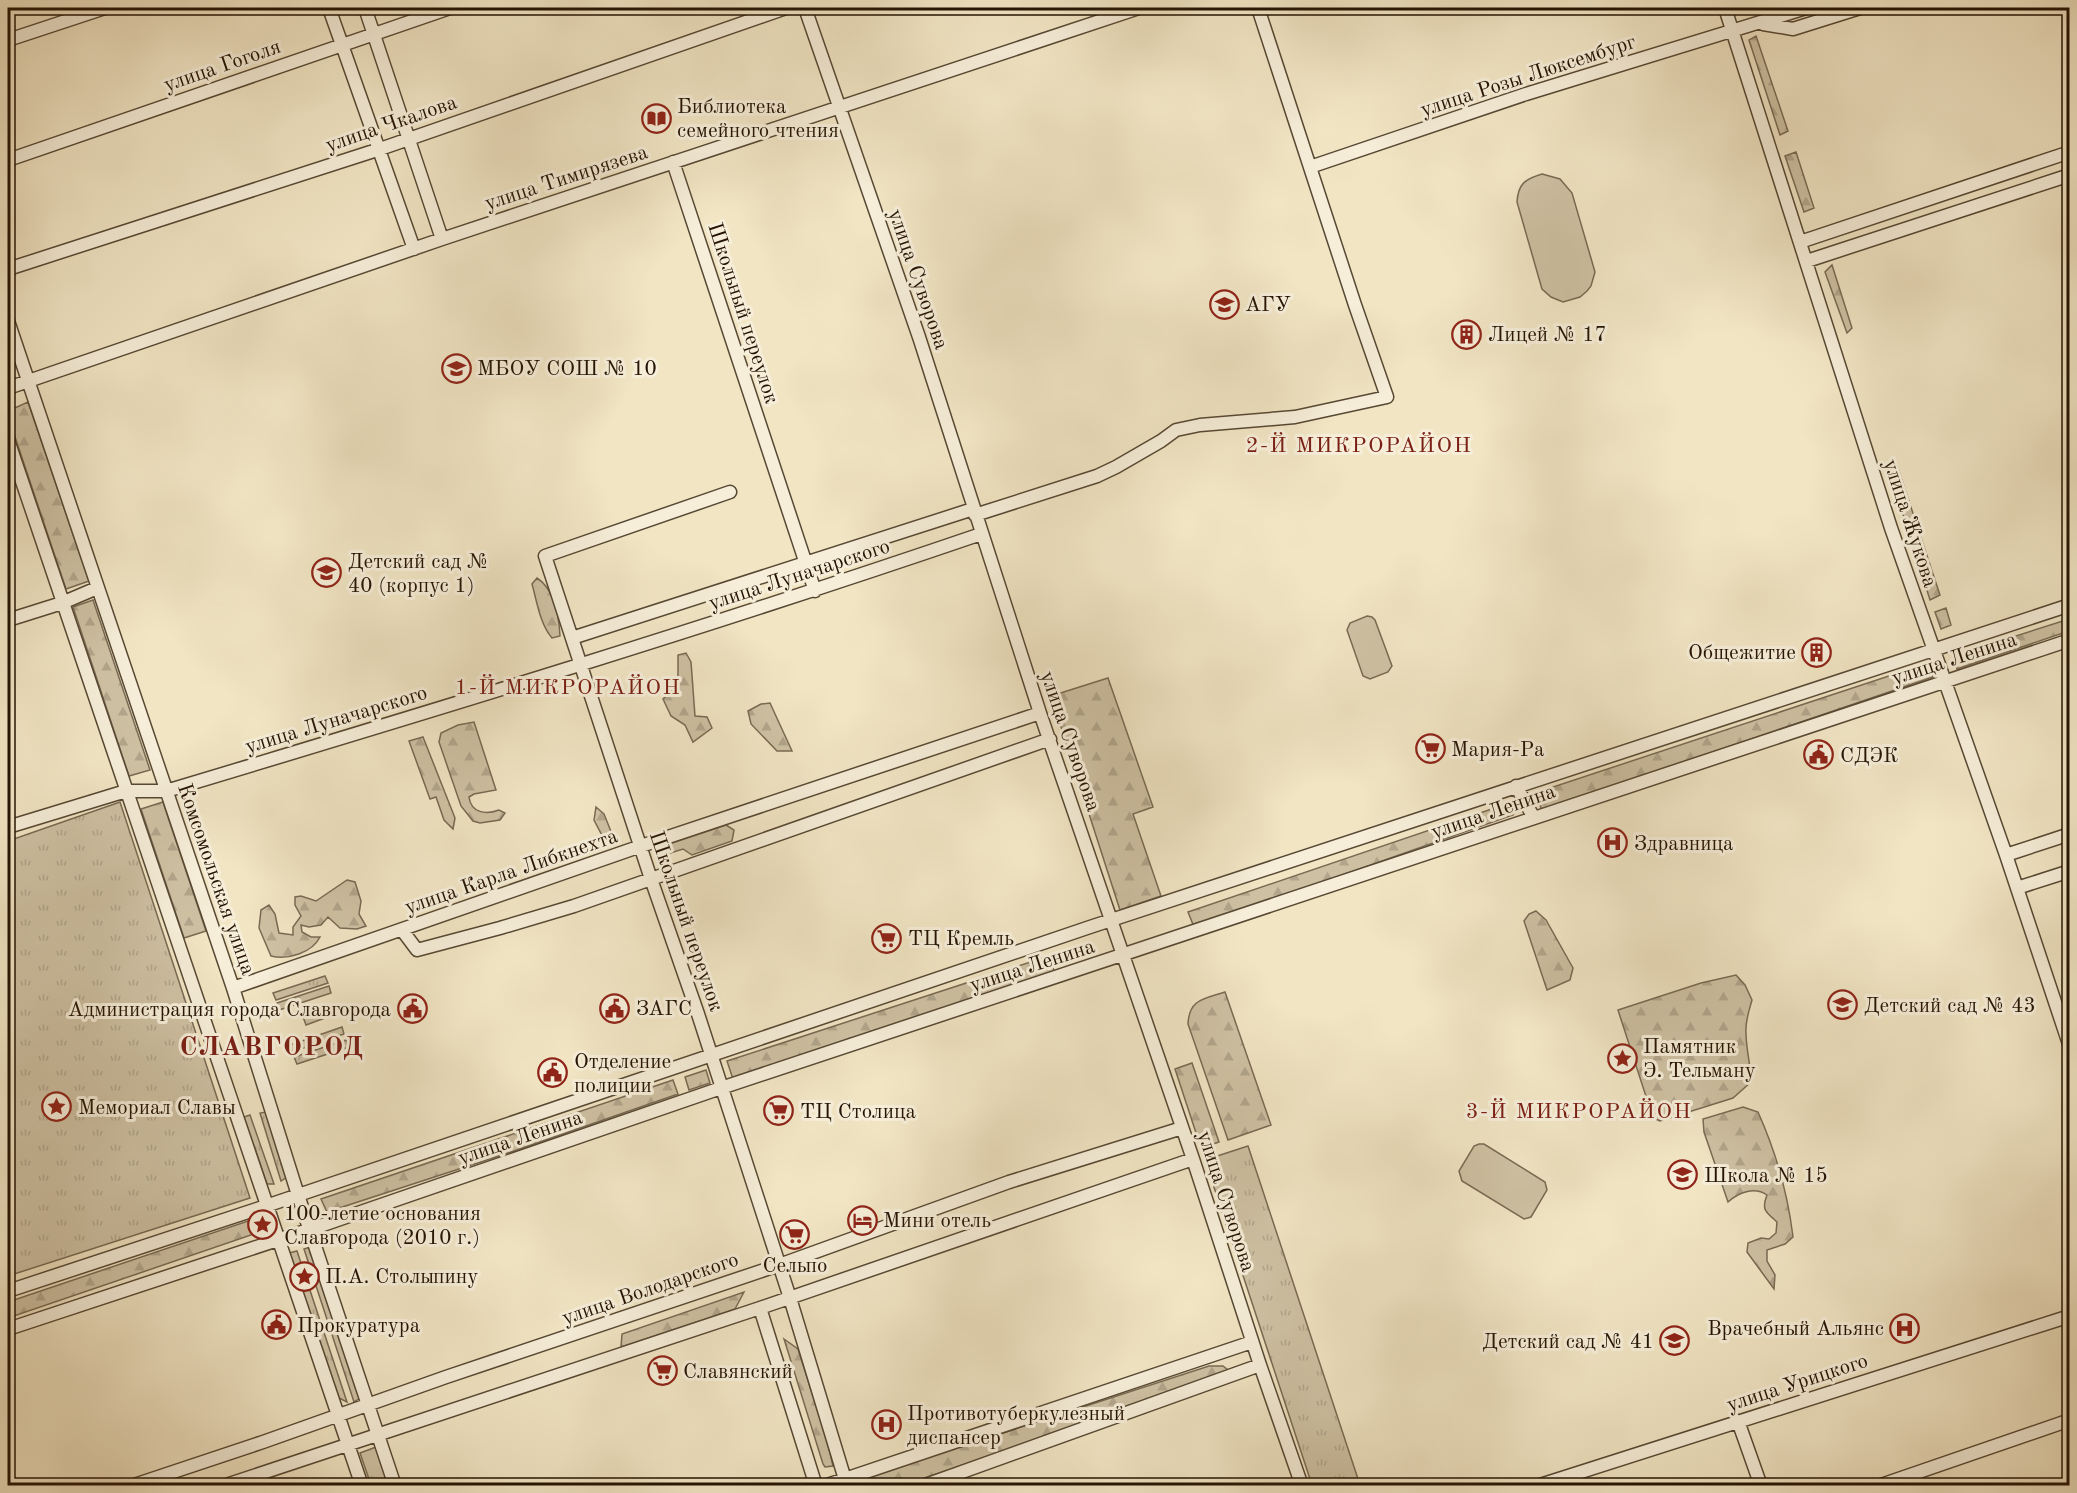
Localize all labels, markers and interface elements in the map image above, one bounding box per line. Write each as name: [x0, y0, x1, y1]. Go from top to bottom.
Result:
street label: улица Розы Люксембург: [1418, 32, 1639, 121]
street label: улица Гоголя: [161, 37, 284, 96]
street label: улица Чкалова: [323, 92, 460, 157]
place label: Библиотека семейного чтения: [677, 97, 839, 142]
library icon: Библиотека семейного чтения: [640, 102, 672, 134]
street label: улица Тимирязева: [482, 142, 651, 215]
street label: улица Суворова: [884, 207, 951, 352]
street label: Школьный переулок: [703, 220, 782, 407]
school or university icon: АГУ: [1208, 288, 1240, 320]
place label: АГУ: [1245, 295, 1291, 316]
building icon: Лицей № 17: [1451, 318, 1483, 350]
place label: Лицей № 17: [1488, 325, 1607, 346]
school or university icon: МБОУ СОШ № 10: [440, 352, 472, 384]
place label: МБОУ СОШ № 10: [477, 359, 657, 380]
district label: 2-Й МИКРОРАЙОН: [1246, 431, 1472, 457]
street label: улица Жукова: [1879, 457, 1940, 590]
street label: улица Луначарского: [706, 536, 893, 615]
place label: Детский сад № 40 (корпус 1): [348, 552, 489, 597]
school or university icon: Детский сад № 40 (корпус 1): [311, 557, 343, 589]
street label: улица Ленина: [1889, 629, 2020, 690]
building icon: Общежитие: [1801, 636, 1833, 668]
place label: Общежитие: [1688, 643, 1796, 664]
street label: улица Суворова: [1036, 669, 1103, 814]
district label: 1-Й МИКРОРАЙОН: [455, 673, 681, 699]
street label: улица Луначарского: [243, 683, 430, 758]
supermarket icon: Мария-Ра: [1414, 733, 1446, 765]
public building icon: СДЭК: [1803, 739, 1835, 771]
place label: Мария-Ра: [1451, 740, 1545, 761]
place label: СДЭК: [1840, 746, 1898, 767]
street label: Комсомольская улица: [173, 781, 258, 978]
street label: улица Ленина: [1428, 781, 1559, 844]
street label: улица Карла Либкнехта: [402, 826, 621, 919]
hospital icon: Здравница: [1597, 827, 1629, 859]
street label: Школьный переулок: [645, 829, 726, 1015]
place label: Здравница: [1634, 834, 1733, 855]
supermarket icon: ТЦ Кремль: [871, 922, 903, 954]
place label: ТЦ Кремль: [908, 929, 1014, 950]
street label: улица Ленина: [967, 936, 1098, 997]
school or university icon: Детский сад № 43: [1827, 989, 1859, 1021]
public building icon: ЗАГС: [599, 992, 631, 1024]
public building icon: Администрация города Славгорода: [396, 993, 428, 1025]
place label: Детский сад № 43: [1864, 996, 2036, 1017]
place label: ЗАГС: [636, 999, 692, 1020]
place label: Администрация города Славгорода: [68, 1000, 391, 1021]
district label: СЛАВГОРОД: [179, 1034, 365, 1061]
place label: Памятник Э. Тельману: [1643, 1037, 1756, 1082]
place icon: Памятник Э. Тельману: [1606, 1042, 1638, 1074]
place label: Отделение полиции: [574, 1052, 671, 1097]
public building icon: Отделение полиции: [537, 1057, 569, 1089]
place icon: Мемориал Славы: [41, 1091, 73, 1123]
supermarket icon: ТЦ Столица: [763, 1095, 795, 1127]
district label: 3-Й МИКРОРАЙОН: [1466, 1097, 1692, 1123]
place label: Мемориал Славы: [78, 1098, 236, 1119]
place label: ТЦ Столица: [800, 1102, 916, 1123]
street label: улица Ленина: [455, 1107, 586, 1170]
street label: улица Суворова: [1193, 1128, 1258, 1275]
school or university icon: Школа № 15: [1667, 1159, 1699, 1191]
place label: Школа № 15: [1704, 1166, 1828, 1187]
place label: 100-летие основания Славгорода (2010 г.): [284, 1204, 481, 1249]
hotel icon: Мини отель: [846, 1204, 878, 1236]
place icon: 100-летие основания Славгорода (2010 г.): [247, 1209, 279, 1241]
place label: Мини отель: [883, 1211, 991, 1232]
supermarket icon: Сельпо: [779, 1218, 811, 1250]
street label: улица Володарского: [560, 1249, 741, 1329]
place label: Сельпо: [763, 1256, 827, 1277]
place icon: П.А. Столыпину: [288, 1260, 320, 1292]
place label: П.А. Столыпину: [325, 1267, 478, 1288]
public building icon: Прокуратура: [260, 1309, 292, 1341]
hospital icon: Врачебный Альянс: [1889, 1312, 1921, 1344]
place label: Прокуратура: [297, 1316, 420, 1337]
place label: Врачебный Альянс: [1707, 1319, 1884, 1340]
school or university icon: Детский сад № 41: [1659, 1325, 1691, 1357]
place label: Детский сад № 41: [1482, 1332, 1654, 1353]
street label: улица Урицкого: [1724, 1351, 1871, 1416]
supermarket icon: Славянский: [646, 1355, 678, 1387]
place label: Славянский: [683, 1362, 793, 1383]
place label: Противотуберкулезный диспансер: [907, 1404, 1125, 1449]
hospital icon: Противотуберкулезный диспансер: [870, 1409, 902, 1441]

